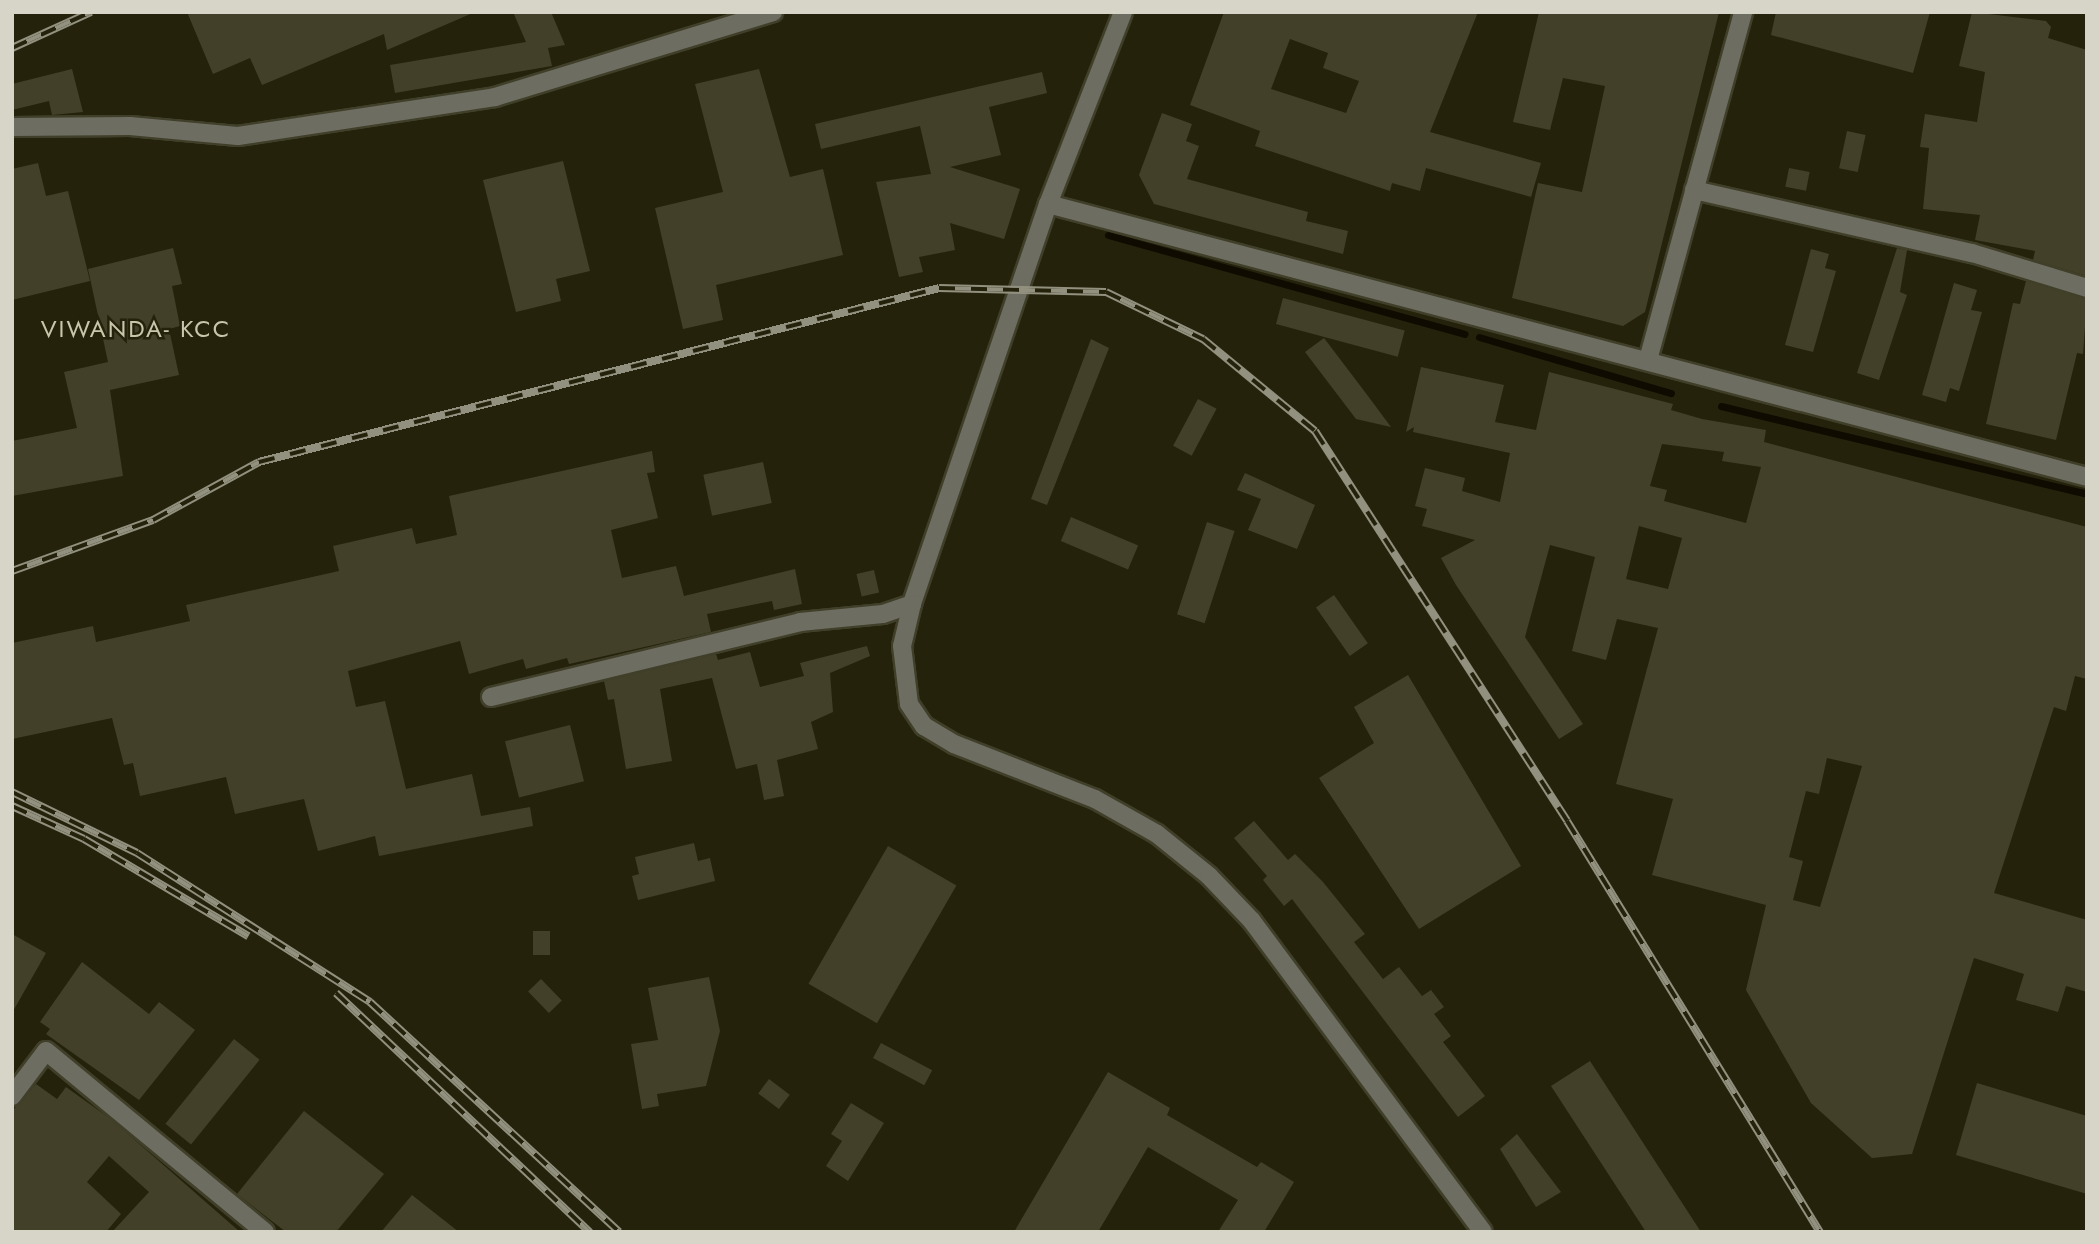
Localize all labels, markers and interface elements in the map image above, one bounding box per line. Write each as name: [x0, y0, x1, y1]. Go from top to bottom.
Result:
district label: VIWANDA- KCC: [42, 315, 230, 343]

